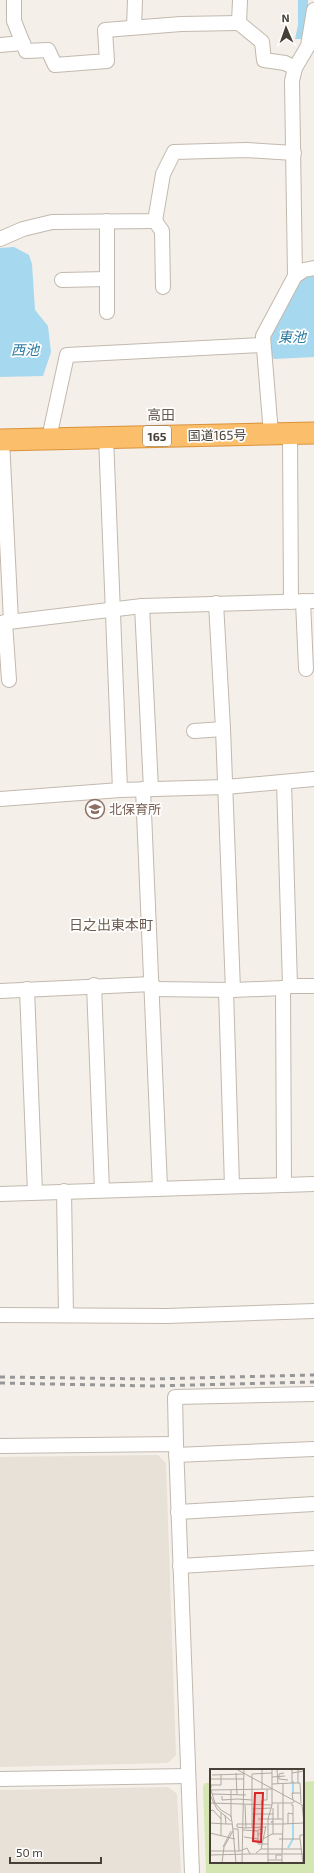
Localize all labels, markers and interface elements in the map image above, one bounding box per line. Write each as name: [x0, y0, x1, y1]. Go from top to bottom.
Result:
north arrow: [266, 8, 306, 48]
text: N: [281, 11, 290, 24]
water label: 東池: [278, 328, 308, 345]
water label: 西池: [11, 341, 41, 358]
district label: 高田: [147, 406, 175, 423]
road number: 165: [143, 426, 171, 446]
street label: 国道165号: [188, 426, 246, 444]
school or university icon: 北保育所: [84, 798, 106, 820]
place label: 北保育所: [109, 801, 161, 817]
district label: 日之出東本町: [69, 916, 153, 933]
inset map: [210, 1769, 304, 1863]
scale bar: [10, 1839, 101, 1865]
text: 50 m: [16, 1845, 43, 1859]

